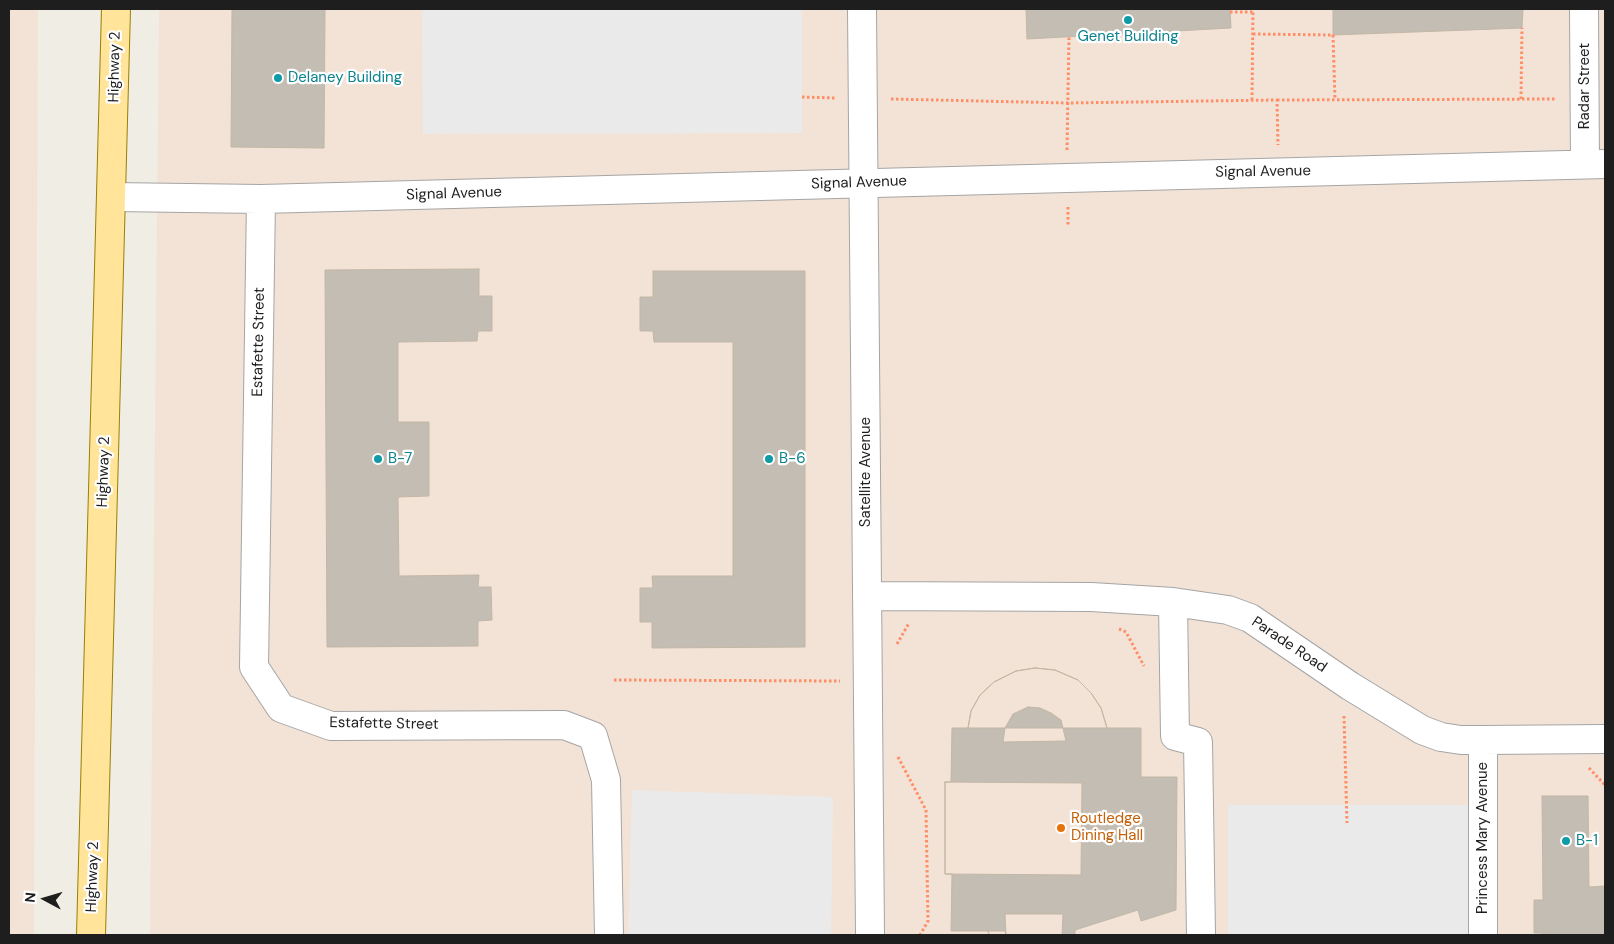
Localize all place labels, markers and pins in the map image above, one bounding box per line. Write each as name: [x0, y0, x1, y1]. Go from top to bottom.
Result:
marker: Genet Building: [1122, 14, 1134, 26]
place label: Genet Building: [1077, 28, 1179, 46]
place label: Delaney Building: [288, 69, 402, 87]
marker: Delaney Building: [272, 72, 284, 84]
place label: B-7: [388, 450, 412, 468]
place label: B-6: [779, 450, 806, 468]
marker: B-7: [372, 453, 384, 465]
marker: B-6: [763, 453, 775, 465]
place label: Routledge Dining Hall: [1071, 810, 1143, 845]
marker: Routledge Dining Hall: [1055, 822, 1067, 834]
place label: B-1: [1576, 832, 1598, 850]
marker: B-1: [1560, 835, 1572, 847]

